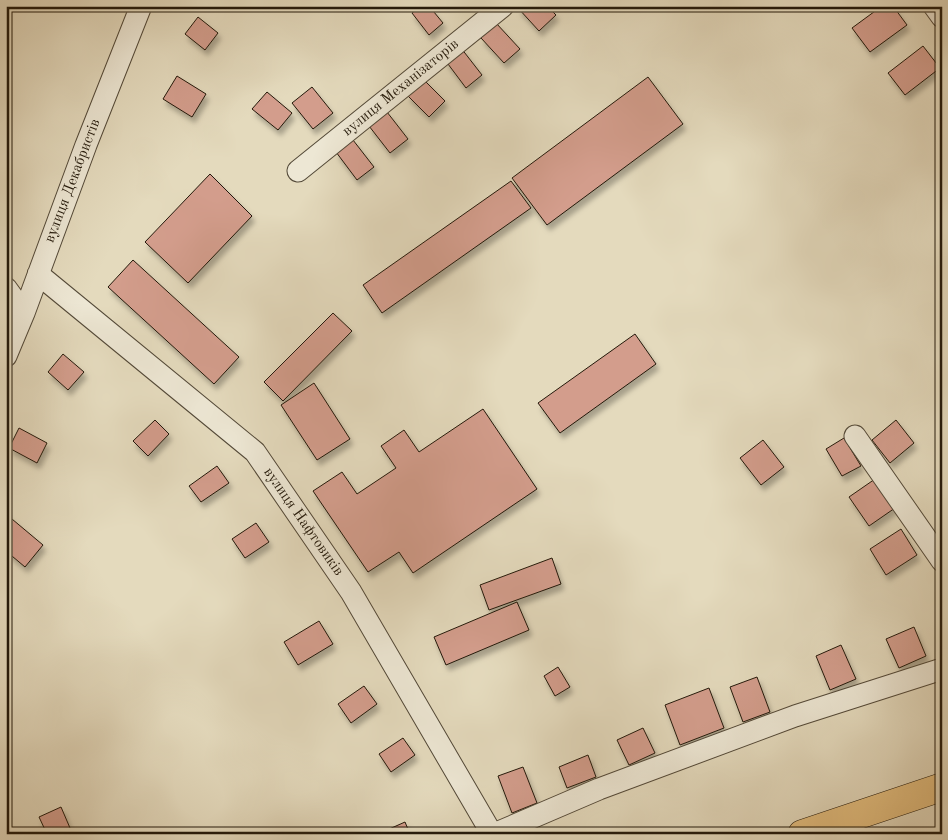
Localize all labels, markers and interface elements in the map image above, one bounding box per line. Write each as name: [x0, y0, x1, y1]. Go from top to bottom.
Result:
street label: вулиця Механізаторів: [340, 37, 462, 139]
street label: вулиця Декабристів: [42, 117, 104, 245]
street label: вулиця Нафтовиків: [260, 465, 346, 579]

